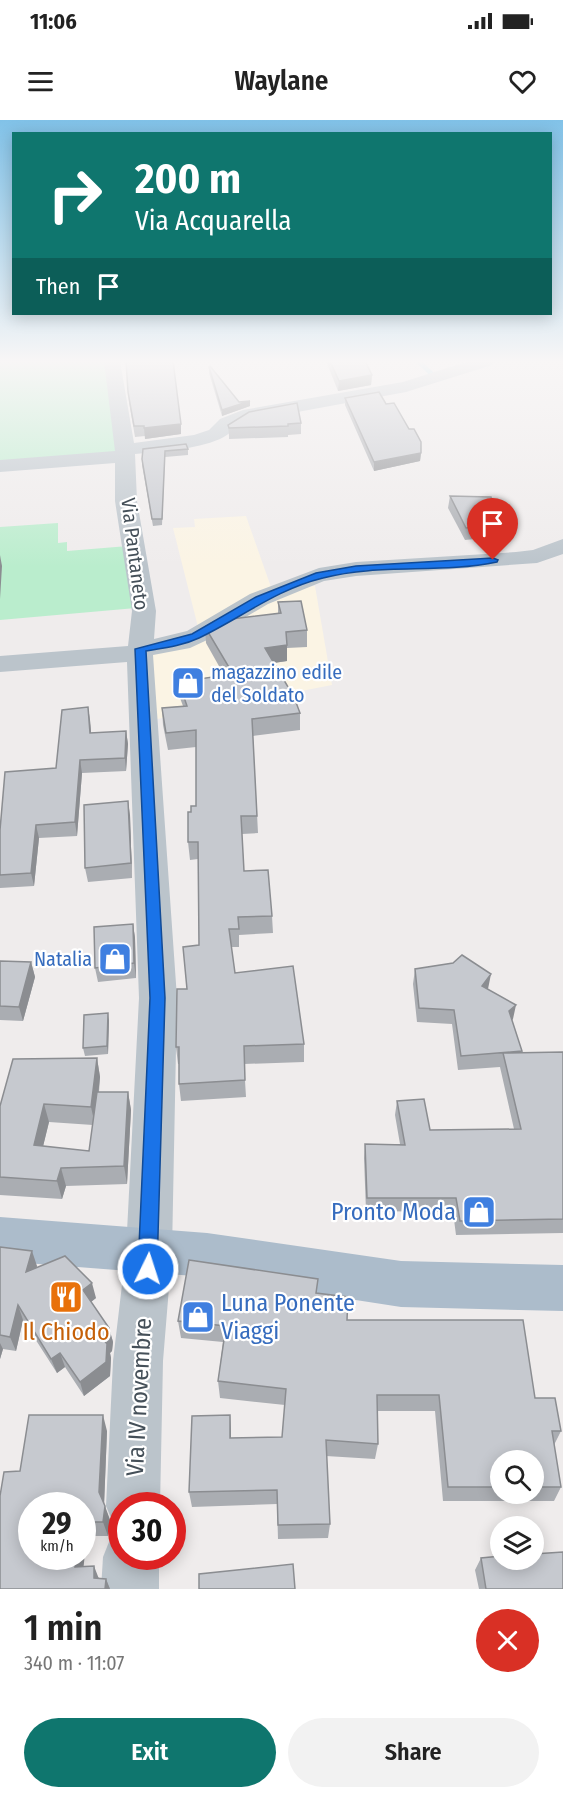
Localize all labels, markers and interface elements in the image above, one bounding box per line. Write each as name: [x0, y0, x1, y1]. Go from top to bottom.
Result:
text: 11:06: [30, 8, 77, 35]
icon: menu: [24, 65, 57, 98]
text: Waylane: [235, 65, 328, 97]
icon: heart: [506, 65, 539, 98]
text: 200 m: [135, 154, 241, 204]
icon: right: [36, 156, 114, 234]
text: Via Acquarella: [135, 205, 292, 237]
icon: arrive: [92, 270, 125, 303]
text: Then: [36, 273, 80, 300]
street label: Via Pantaneto: [116, 497, 154, 611]
pin: [467, 498, 518, 560]
icon: arrive: [476, 507, 509, 540]
place label: magazzino edile del Soldato: [211, 660, 342, 707]
shop icon: magazzino edile del Soldato: [170, 665, 206, 701]
shop icon: Natalia: [97, 941, 133, 977]
place label: Natalia: [34, 947, 92, 971]
shop icon: Pronto Moda: [461, 1194, 497, 1230]
place label: Pronto Moda: [331, 1198, 456, 1226]
position arrow: [116, 1237, 180, 1301]
restaurant icon: Il Chiodo: [48, 1279, 84, 1315]
place label: Luna Ponente Viaggi: [221, 1289, 355, 1345]
shop icon: Luna Ponente Viaggi: [180, 1299, 216, 1335]
street label: Via IV novembre: [121, 1317, 157, 1477]
place label: Il Chiodo: [22, 1318, 110, 1346]
map controls: [490, 1450, 544, 1570]
button: search: [490, 1450, 544, 1504]
speed limit sign: 30: [108, 1492, 186, 1570]
text: 29: [42, 1506, 72, 1542]
button: layers: [490, 1516, 544, 1570]
text: km/h: [40, 1537, 74, 1555]
text: 1 min: [24, 1606, 102, 1650]
button: close: [476, 1609, 539, 1672]
text: 340 m · 11:07: [24, 1651, 124, 1675]
button: Exit: [24, 1718, 276, 1787]
button: Share: [288, 1718, 539, 1787]

